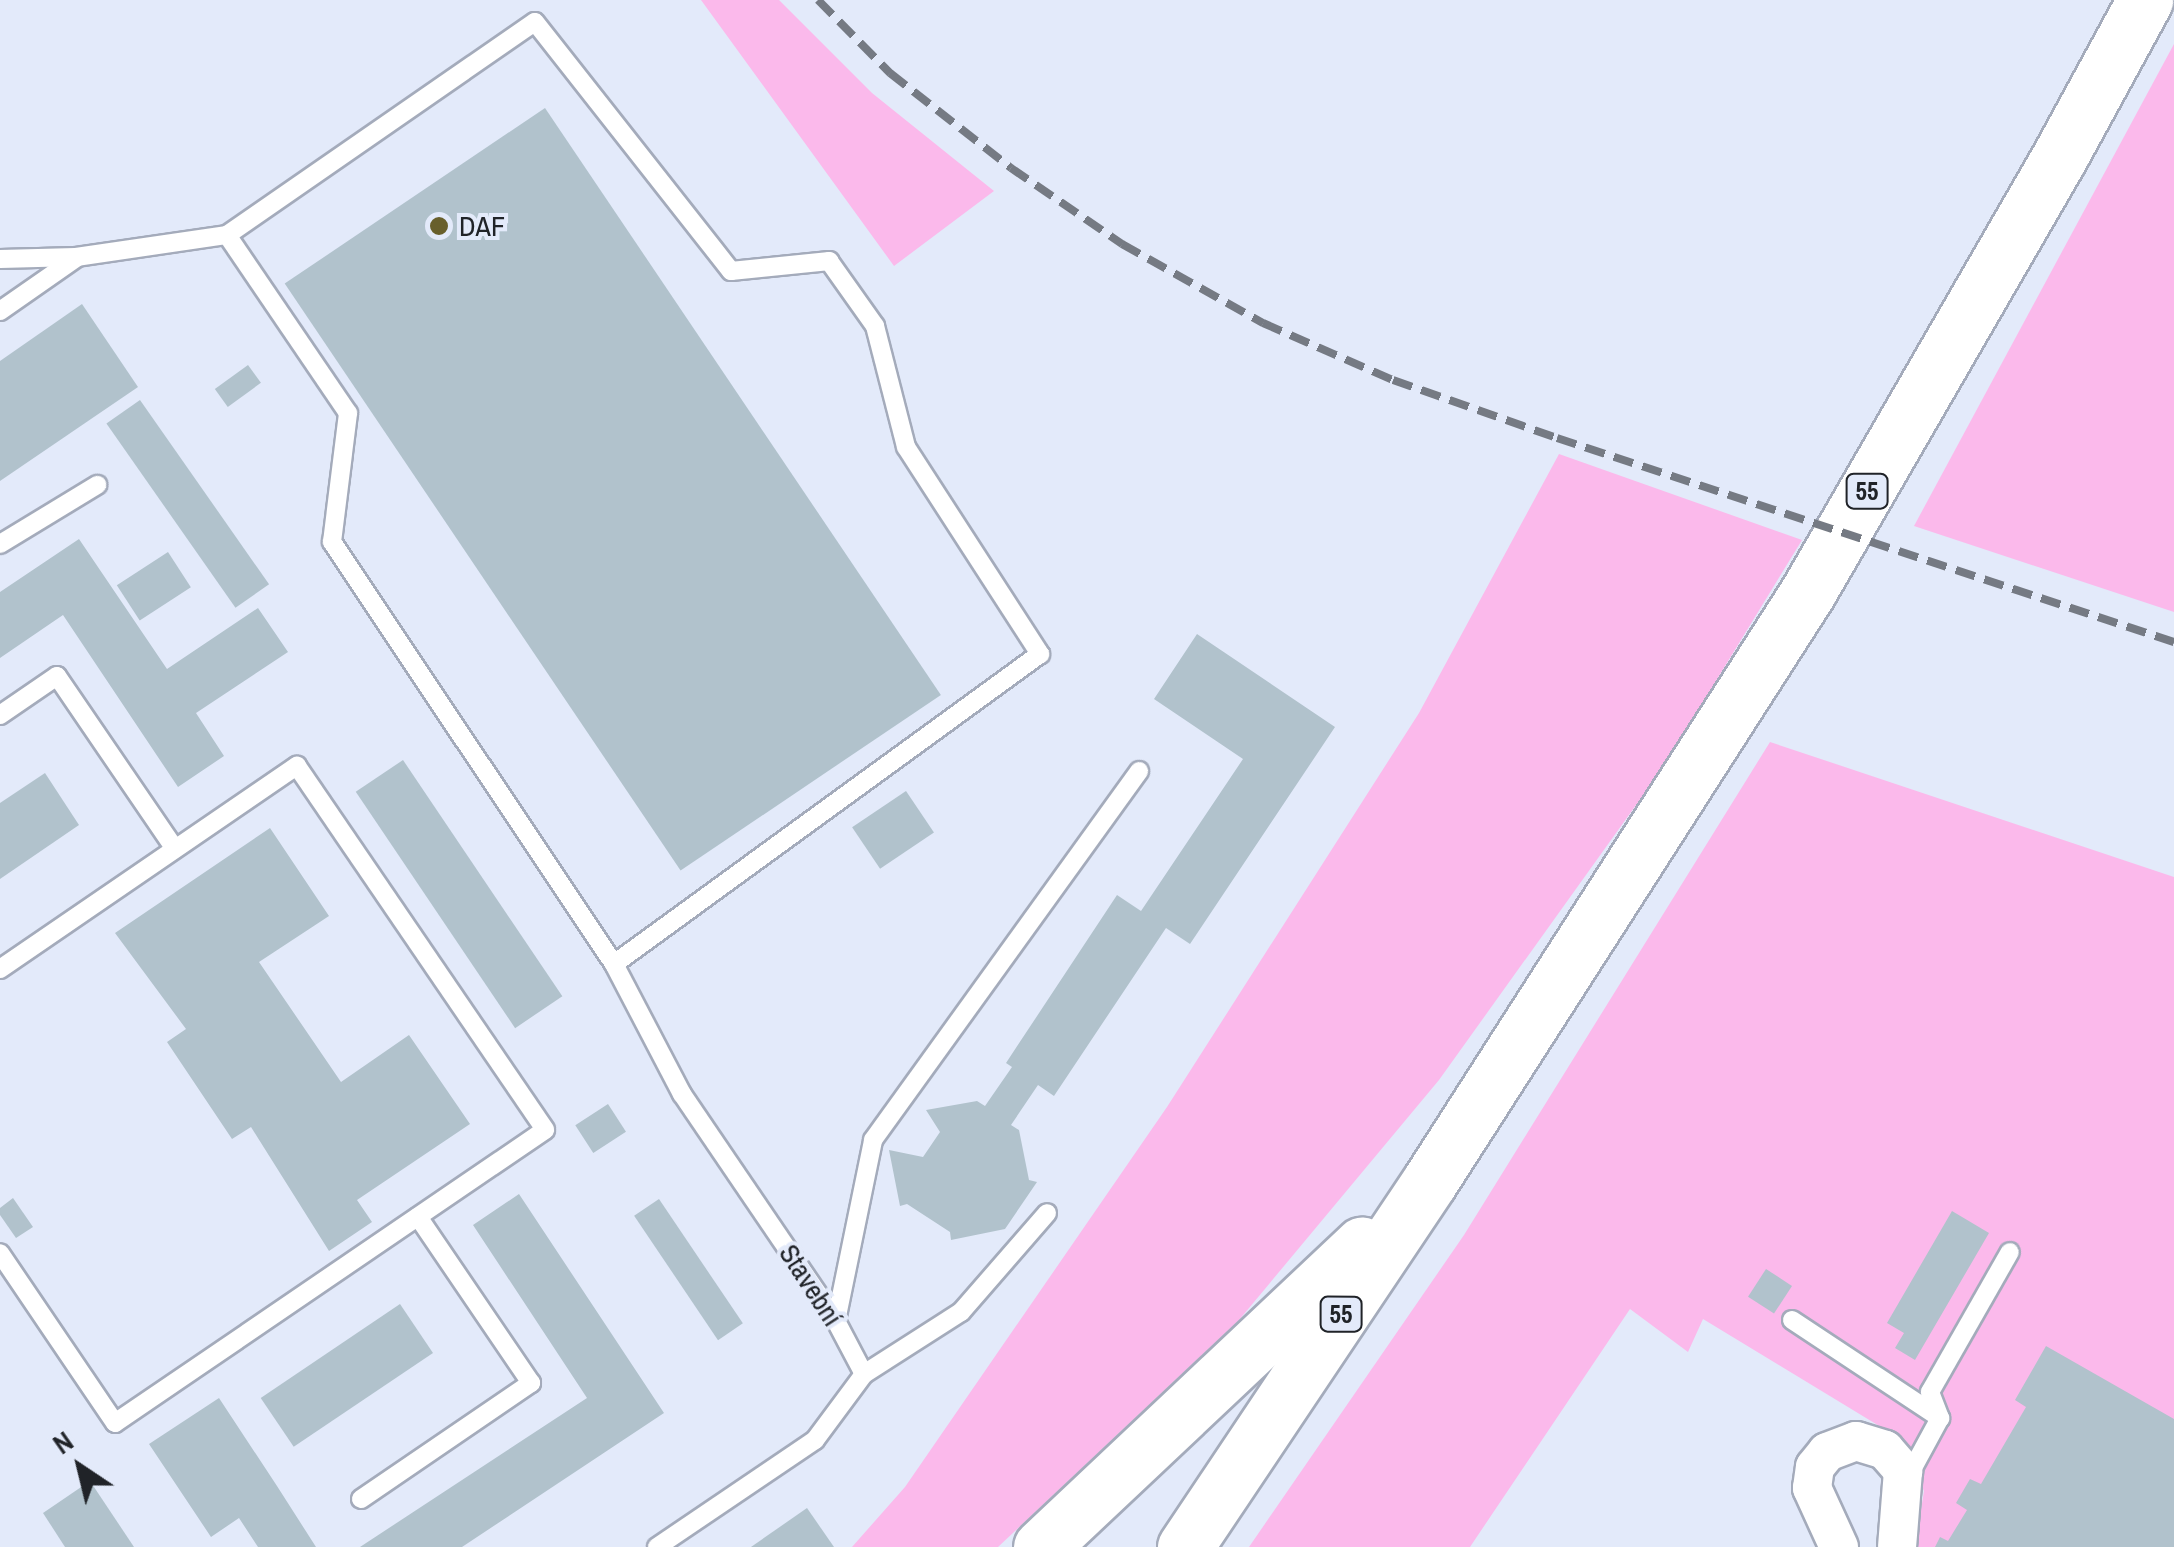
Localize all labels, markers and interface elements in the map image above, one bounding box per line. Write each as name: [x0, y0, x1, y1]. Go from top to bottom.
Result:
place label: DAF: [459, 209, 505, 243]
marker: DAF: [428, 215, 450, 237]
road number: 55: [1844, 471, 1890, 511]
street label: Stavební: [772, 1238, 850, 1332]
road number: 55: [1318, 1294, 1364, 1334]
north arrow: [30, 1417, 130, 1517]
text: N: [45, 1422, 80, 1463]

